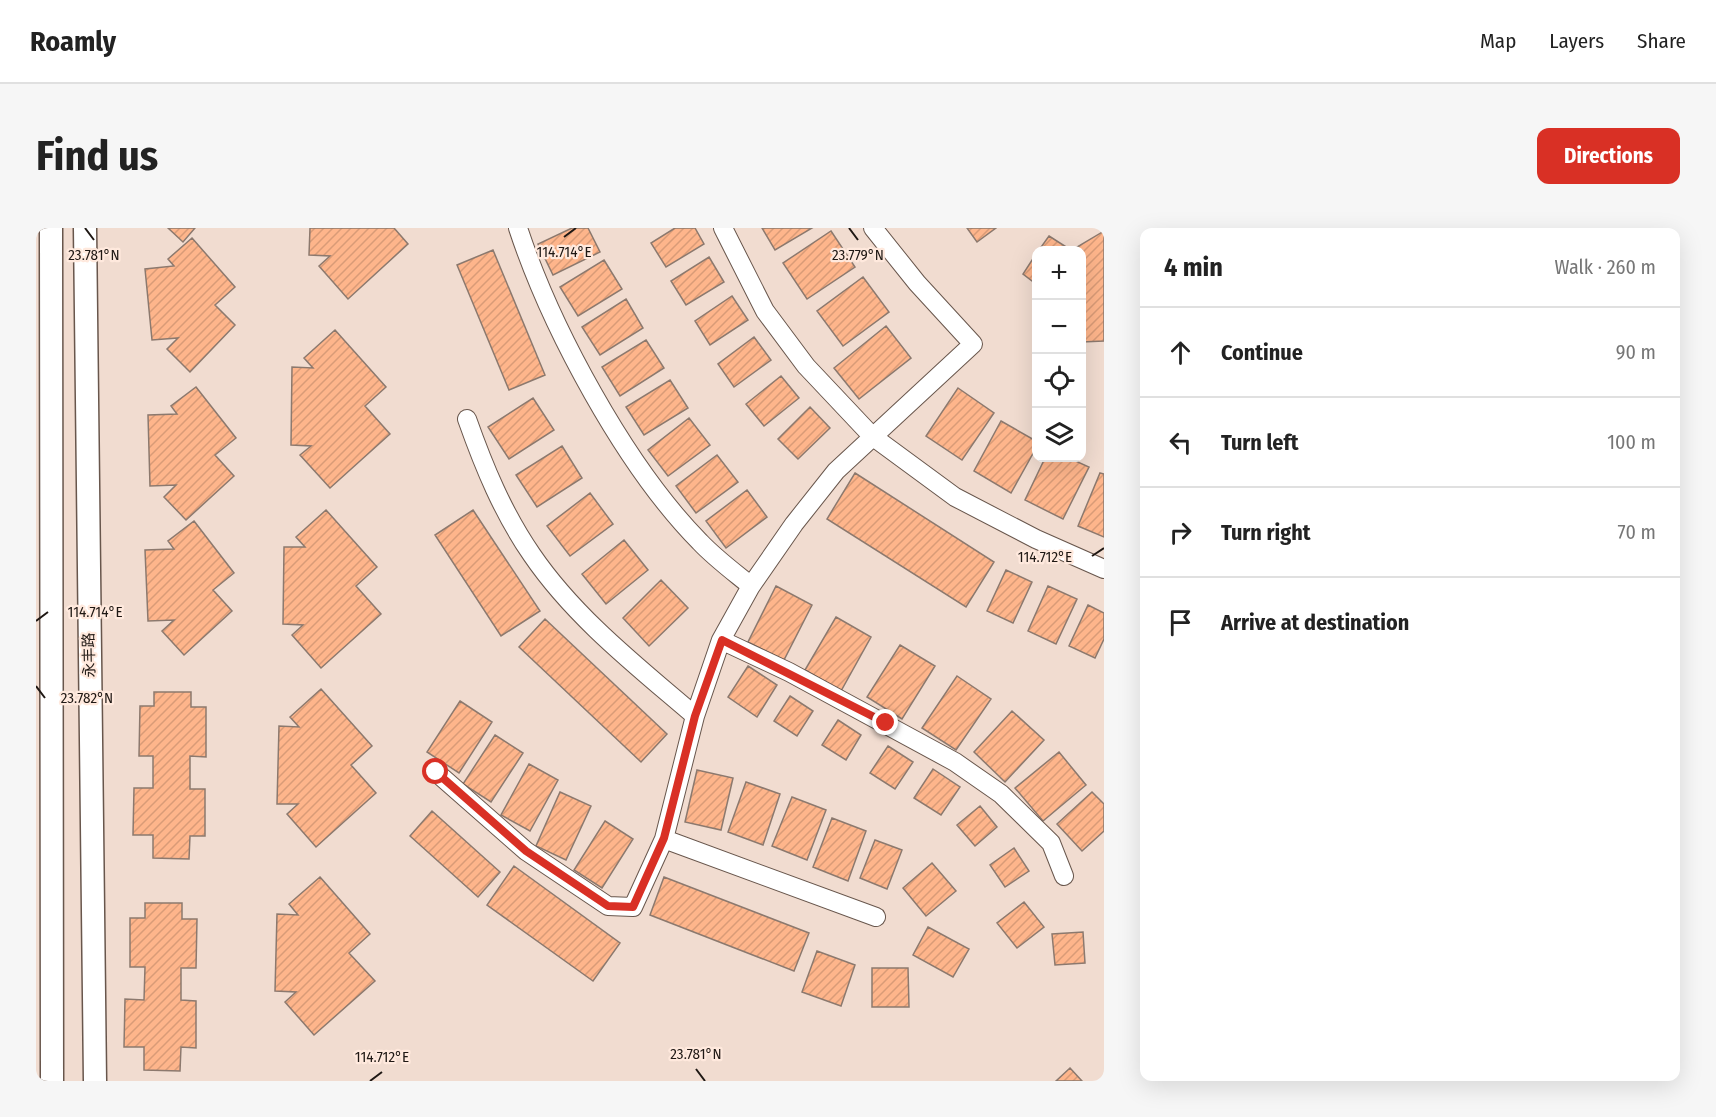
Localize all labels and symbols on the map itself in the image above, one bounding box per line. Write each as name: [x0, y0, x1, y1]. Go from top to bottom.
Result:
text: 114.714°E: [537, 243, 592, 261]
text: 23.781°N: [68, 246, 120, 264]
text: 23.779°N: [832, 246, 884, 264]
text: 114.712°E: [1018, 548, 1072, 566]
text: 114.714°E: [68, 603, 123, 621]
street label: 永丰路: [80, 632, 98, 678]
text: 23.782°N: [61, 689, 113, 707]
route end: [872, 709, 898, 735]
route start: [422, 758, 448, 784]
text: 23.781°N: [670, 1045, 722, 1063]
text: 114.712°E: [355, 1048, 409, 1066]

